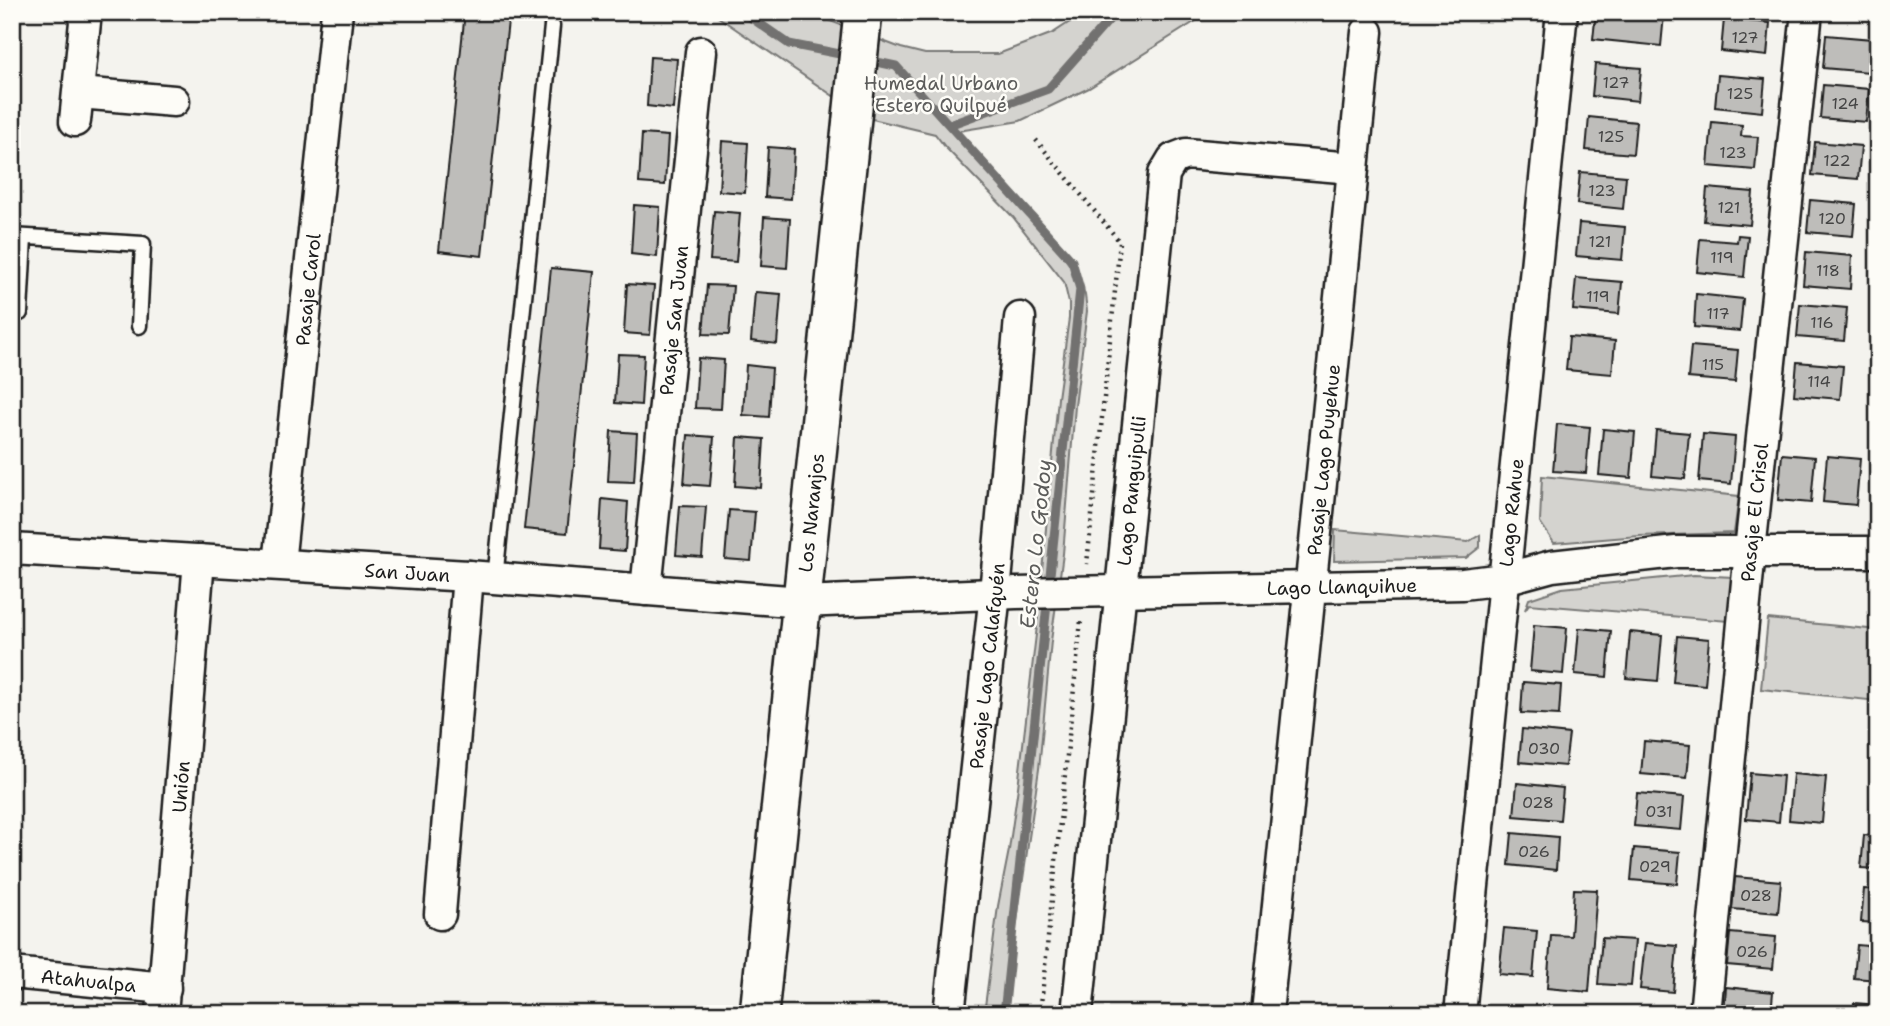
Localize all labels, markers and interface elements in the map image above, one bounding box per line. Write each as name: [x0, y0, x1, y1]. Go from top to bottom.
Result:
house number: 127: [1731, 27, 1759, 48]
park label: Humedal Urbano Estero Quilpué: [864, 71, 1018, 118]
house number: 127: [1602, 72, 1630, 93]
house number: 125: [1727, 83, 1753, 104]
house number: 124: [1831, 93, 1859, 114]
house number: 125: [1598, 126, 1624, 147]
house number: 123: [1719, 142, 1747, 163]
house number: 122: [1823, 150, 1851, 171]
house number: 123: [1588, 180, 1616, 201]
house number: 121: [1718, 197, 1740, 218]
house number: 120: [1818, 208, 1846, 229]
house number: 121: [1589, 231, 1611, 252]
street label: Pasaje Carol: [289, 232, 326, 347]
street label: Pasaje San Juan: [653, 244, 694, 397]
house number: 119: [1710, 247, 1734, 268]
house number: 118: [1816, 260, 1840, 281]
house number: 119: [1586, 286, 1610, 307]
house number: 117: [1706, 303, 1730, 324]
house number: 116: [1810, 312, 1834, 333]
house number: 115: [1702, 354, 1724, 375]
street label: Pasaje Lago Puyehue: [1301, 363, 1346, 557]
house number: 114: [1807, 371, 1831, 392]
street label: Lago Panguipulli: [1111, 414, 1151, 567]
street label: Pasaje El Crisol: [1735, 441, 1774, 583]
street label: Los Naranjos: [792, 452, 830, 574]
street label: Lago Rahue: [1493, 457, 1529, 568]
water label: Estero Lo Godoy: [1013, 458, 1059, 630]
street label: San Juan: [364, 557, 451, 587]
street label: Pasaje Lago Calafquén: [963, 562, 1010, 770]
street label: Lago Llanquihue: [1266, 572, 1417, 600]
house number: 030: [1528, 738, 1560, 759]
street label: Unión: [166, 760, 195, 814]
house number: 028: [1522, 792, 1554, 813]
house number: 031: [1645, 801, 1673, 822]
house number: 026: [1518, 841, 1550, 862]
house number: 029: [1639, 856, 1671, 877]
house number: 028: [1740, 885, 1772, 906]
house number: 026: [1736, 941, 1768, 962]
street label: Atahualpa: [40, 963, 138, 998]

